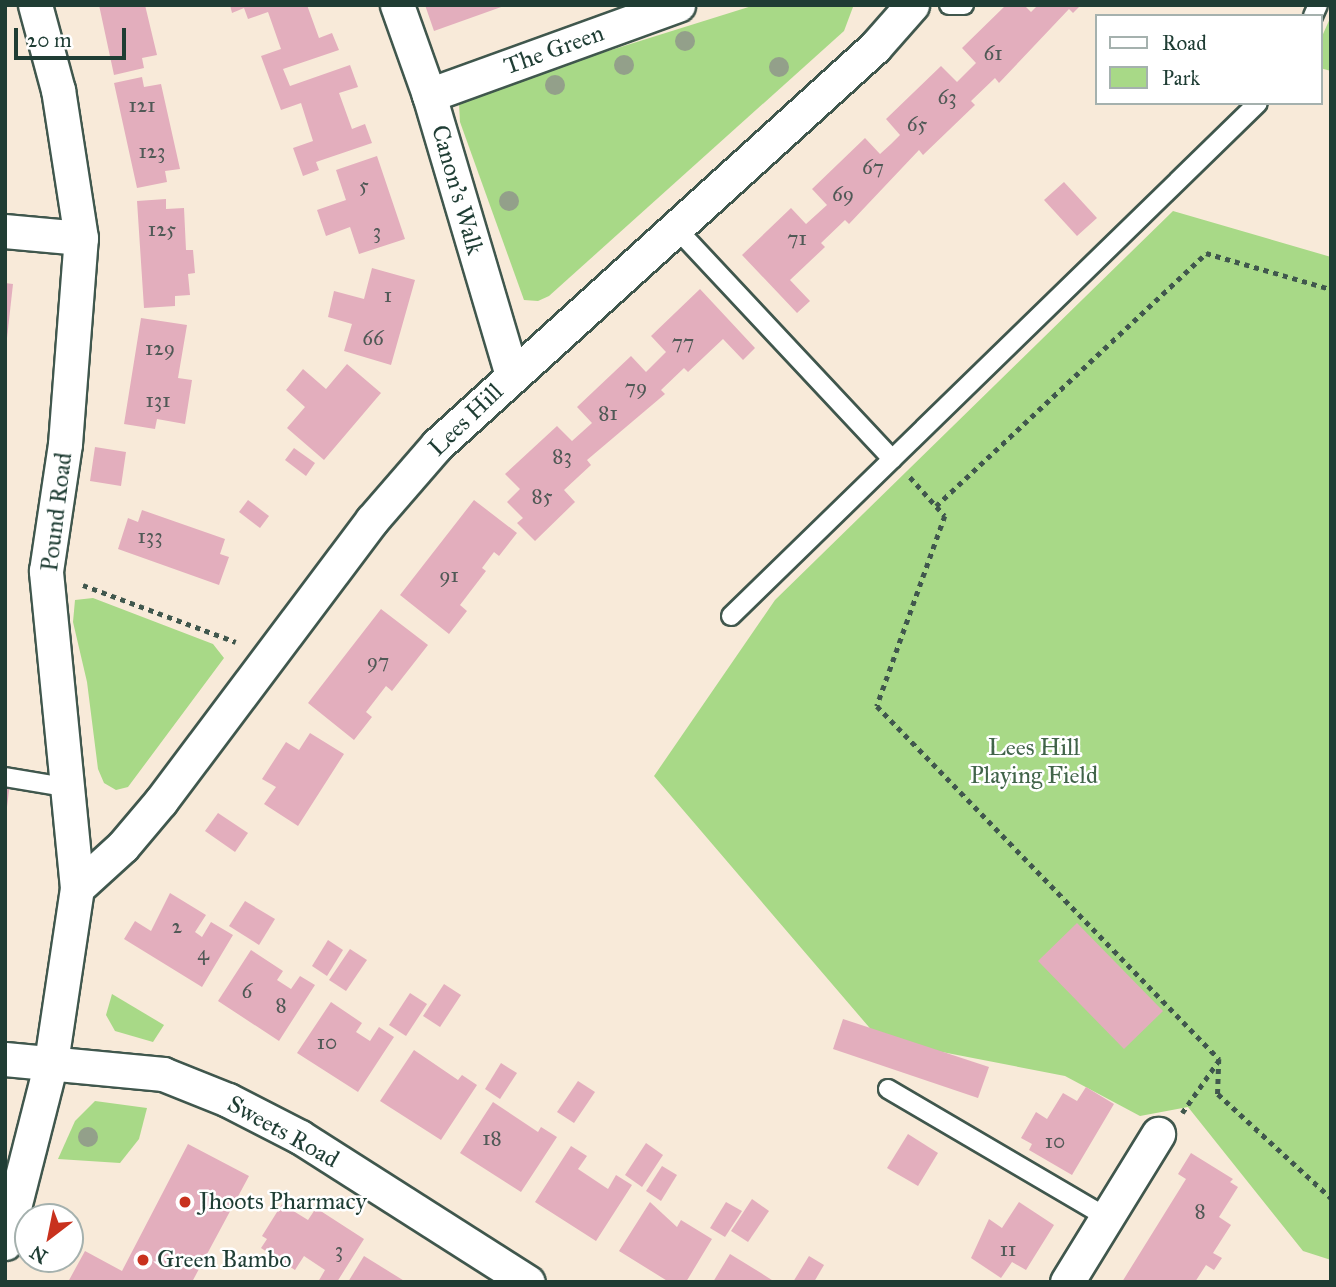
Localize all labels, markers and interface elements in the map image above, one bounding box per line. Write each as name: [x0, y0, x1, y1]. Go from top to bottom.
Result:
scale bar: [18, 14, 130, 58]
legend: [1094, 14, 1322, 105]
street label: The Green: [500, 19, 608, 81]
text: 20 m: [27, 27, 72, 53]
text: Road: [1162, 30, 1207, 56]
house number: 61: [984, 40, 1002, 66]
text: Park: [1162, 65, 1200, 91]
house number: 63: [937, 84, 957, 110]
house number: 121: [129, 92, 155, 118]
house number: 65: [907, 111, 927, 137]
street label: Canon's Walk: [425, 122, 489, 258]
house number: 123: [138, 138, 166, 164]
house number: 67: [862, 154, 884, 180]
house number: 5: [359, 172, 369, 198]
house number: 69: [832, 181, 854, 207]
house number: 125: [148, 216, 176, 242]
house number: 3: [373, 218, 381, 244]
house number: 71: [787, 225, 807, 251]
house number: 1: [384, 282, 392, 308]
house number: 66: [362, 325, 384, 351]
house number: 77: [672, 329, 694, 355]
house number: 129: [145, 335, 175, 361]
house number: 79: [625, 374, 647, 400]
street label: Lees Hill: [423, 378, 509, 462]
house number: 131: [146, 387, 170, 413]
house number: 81: [598, 400, 618, 426]
house number: 83: [552, 443, 572, 469]
street label: Pound Road: [35, 451, 79, 573]
house number: 85: [532, 483, 552, 509]
house number: 133: [137, 523, 163, 549]
house number: 91: [439, 562, 459, 588]
house number: 97: [367, 648, 389, 674]
park label: Lees Hill Playing Field: [970, 734, 1098, 790]
house number: 2: [172, 913, 182, 939]
house number: 4: [197, 940, 209, 966]
house number: 6: [242, 978, 252, 1004]
house number: 8: [275, 992, 287, 1018]
house number: 10: [317, 1029, 337, 1055]
street label: Sweets Road: [222, 1090, 344, 1174]
house number: 18: [482, 1125, 502, 1151]
house number: 10: [1045, 1128, 1065, 1154]
place label: Jhoots Pharmacy: [199, 1188, 367, 1216]
marker: Jhoots Pharmacy: [177, 1194, 193, 1210]
house number: 8: [1194, 1198, 1206, 1224]
north arrow: [14, 1203, 84, 1273]
house number: 11: [1000, 1236, 1016, 1262]
house number: 3: [335, 1237, 343, 1263]
text: N: [26, 1241, 52, 1269]
place label: Green Bambo: [157, 1246, 292, 1274]
marker: Green Bambo: [135, 1252, 151, 1268]

